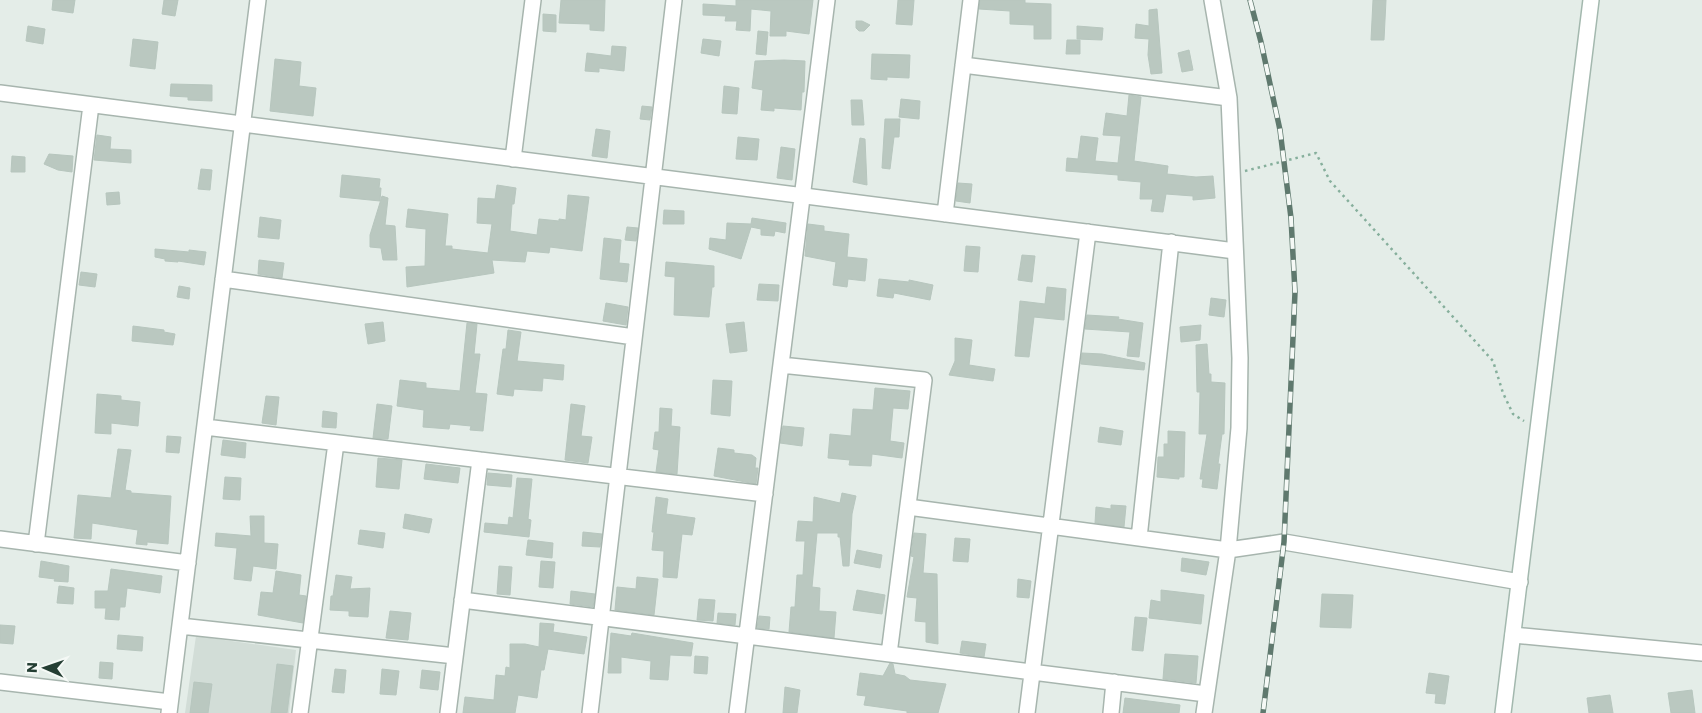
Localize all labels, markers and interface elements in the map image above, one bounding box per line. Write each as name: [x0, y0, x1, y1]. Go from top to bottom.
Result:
north arrow: [20, 643, 70, 693]
text: N: [22, 662, 42, 673]

